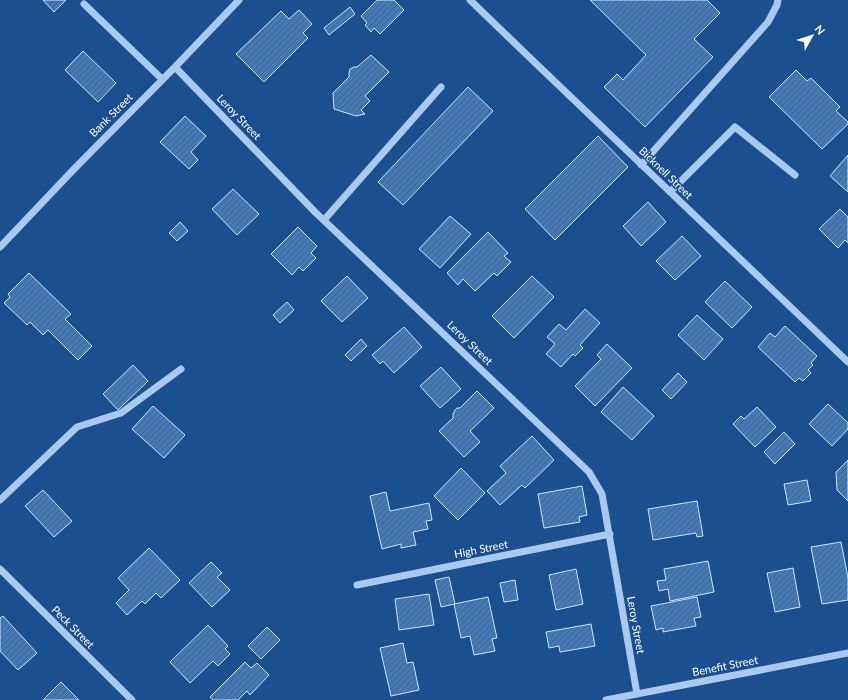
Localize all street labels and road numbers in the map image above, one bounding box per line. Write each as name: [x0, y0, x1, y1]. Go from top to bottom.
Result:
street label: Bank Street: [86, 90, 135, 139]
street label: Leroy Street: [215, 91, 264, 142]
street label: Bicknell Street: [637, 144, 696, 201]
street label: Leroy Street: [445, 318, 496, 368]
street label: High Street: [453, 537, 509, 560]
street label: Leroy Street: [625, 595, 648, 655]
street label: Peck Street: [49, 603, 97, 651]
street label: Benefit Street: [691, 653, 759, 678]

